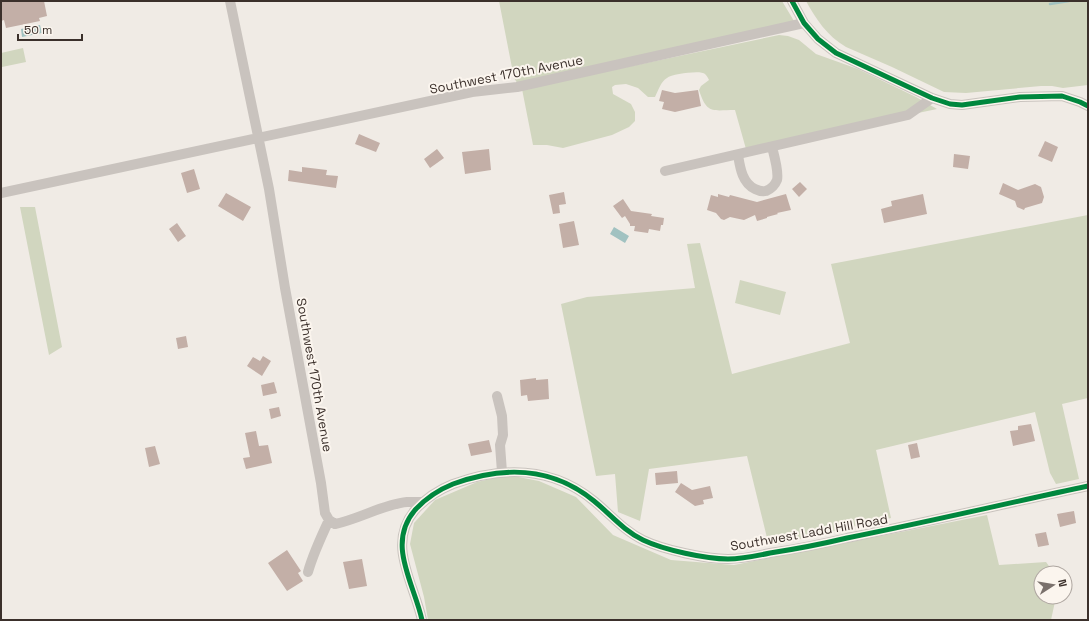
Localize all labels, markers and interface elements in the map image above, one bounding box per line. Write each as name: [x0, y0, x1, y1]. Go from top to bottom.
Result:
scale bar: [18, 16, 82, 42]
text: 50 m: [24, 22, 52, 38]
street label: Southwest 170th Avenue: [428, 51, 584, 98]
street label: Southwest 170th Avenue: [293, 297, 336, 453]
street label: Southwest Ladd Hill Road: [729, 510, 889, 555]
north arrow: [1033, 565, 1073, 605]
text: N: [1055, 578, 1070, 588]

